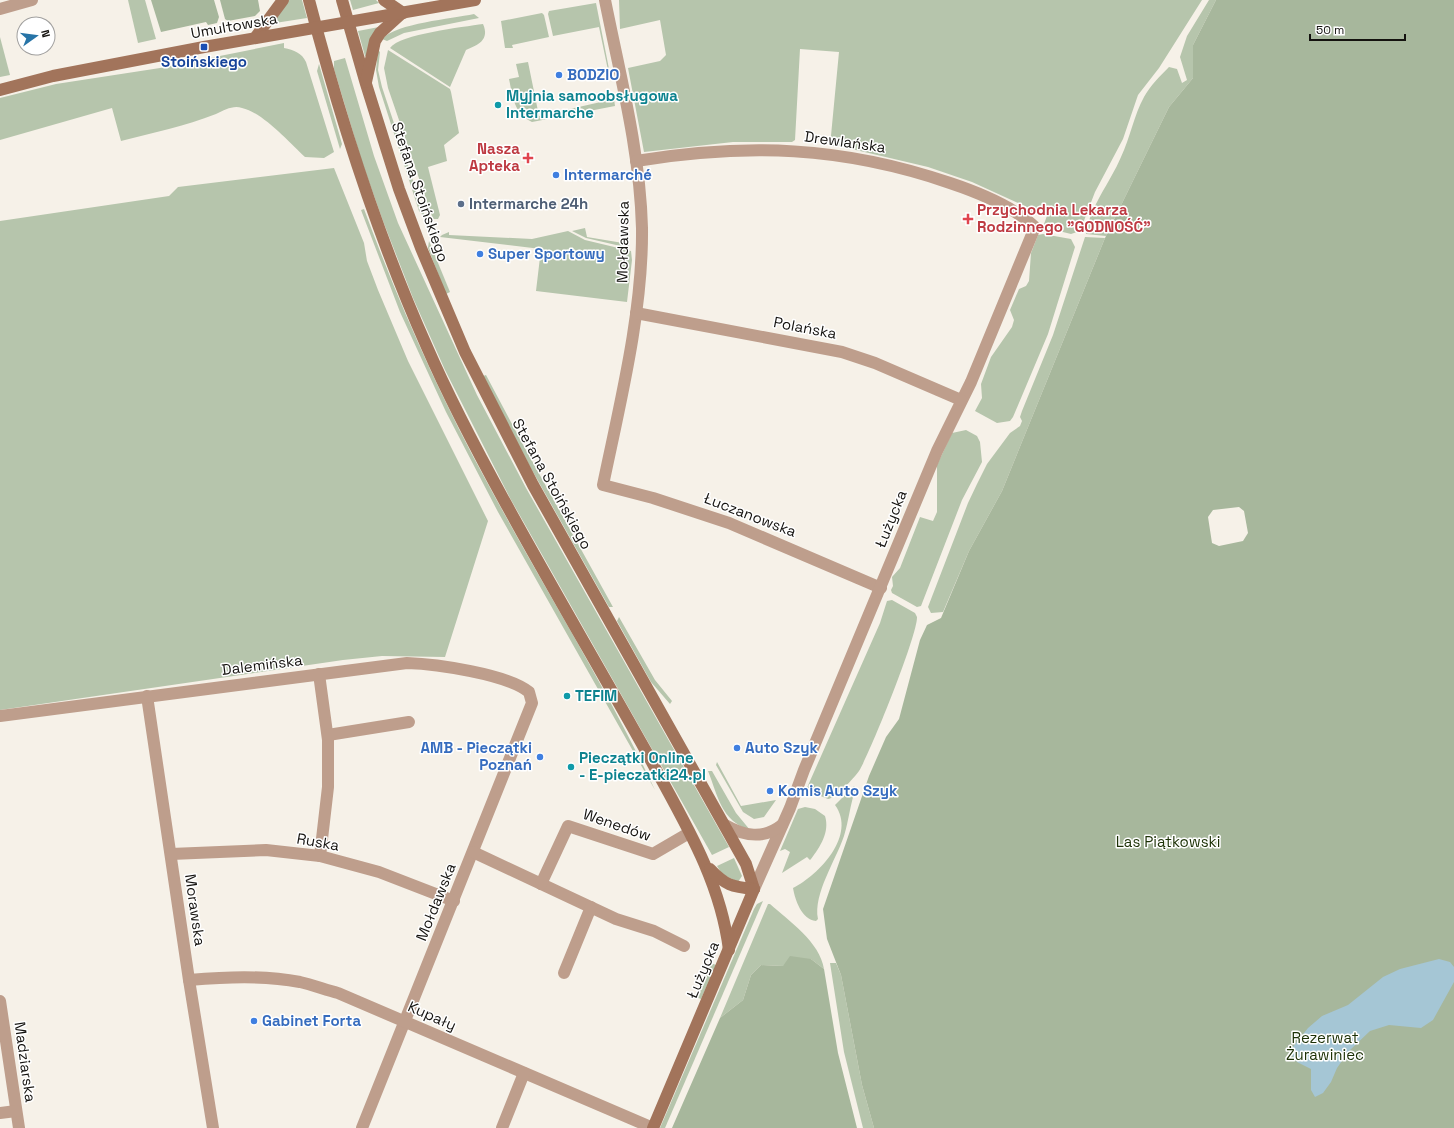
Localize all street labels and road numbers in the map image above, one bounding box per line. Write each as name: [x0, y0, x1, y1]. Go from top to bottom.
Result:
street label: Umultowska: [189, 8, 279, 42]
street label: Stefana Stoińskiego: [388, 119, 453, 264]
street label: Drewlańska: [803, 126, 887, 157]
street label: Mołdawska: [612, 200, 633, 283]
street label: Polańska: [772, 312, 839, 343]
street label: Stefana Stoińskiego: [509, 415, 596, 552]
street label: Łużycka: [870, 487, 911, 550]
street label: Łuczanowska: [701, 488, 800, 541]
street label: Dalemińska: [220, 650, 304, 679]
street label: Wenedów: [581, 804, 654, 845]
street label: Ruska: [295, 828, 341, 855]
street label: Mołdawska: [411, 860, 460, 944]
street label: Morawska: [181, 873, 210, 948]
street label: Łużycka: [682, 938, 723, 1001]
street label: Kupały: [405, 996, 459, 1035]
street label: Madziarska: [10, 1020, 41, 1104]

